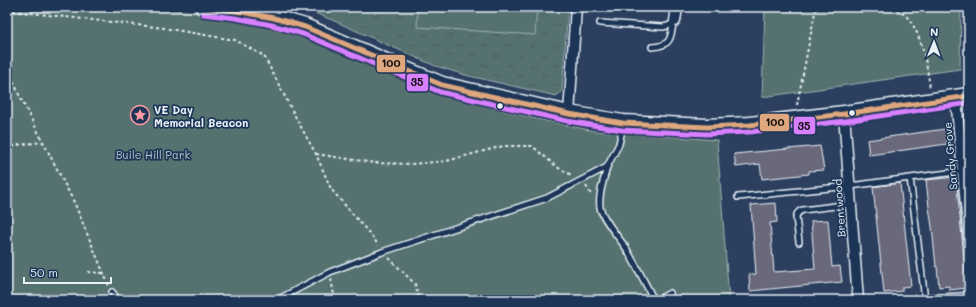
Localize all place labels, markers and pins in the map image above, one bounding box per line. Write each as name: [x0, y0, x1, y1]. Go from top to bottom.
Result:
unlabelled marker: [495, 101, 505, 111]
place label: VE Day Memorial Beacon: [154, 102, 248, 130]
place icon: VE Day Memorial Beacon: [129, 104, 151, 126]
unlabelled marker: [847, 108, 857, 118]

